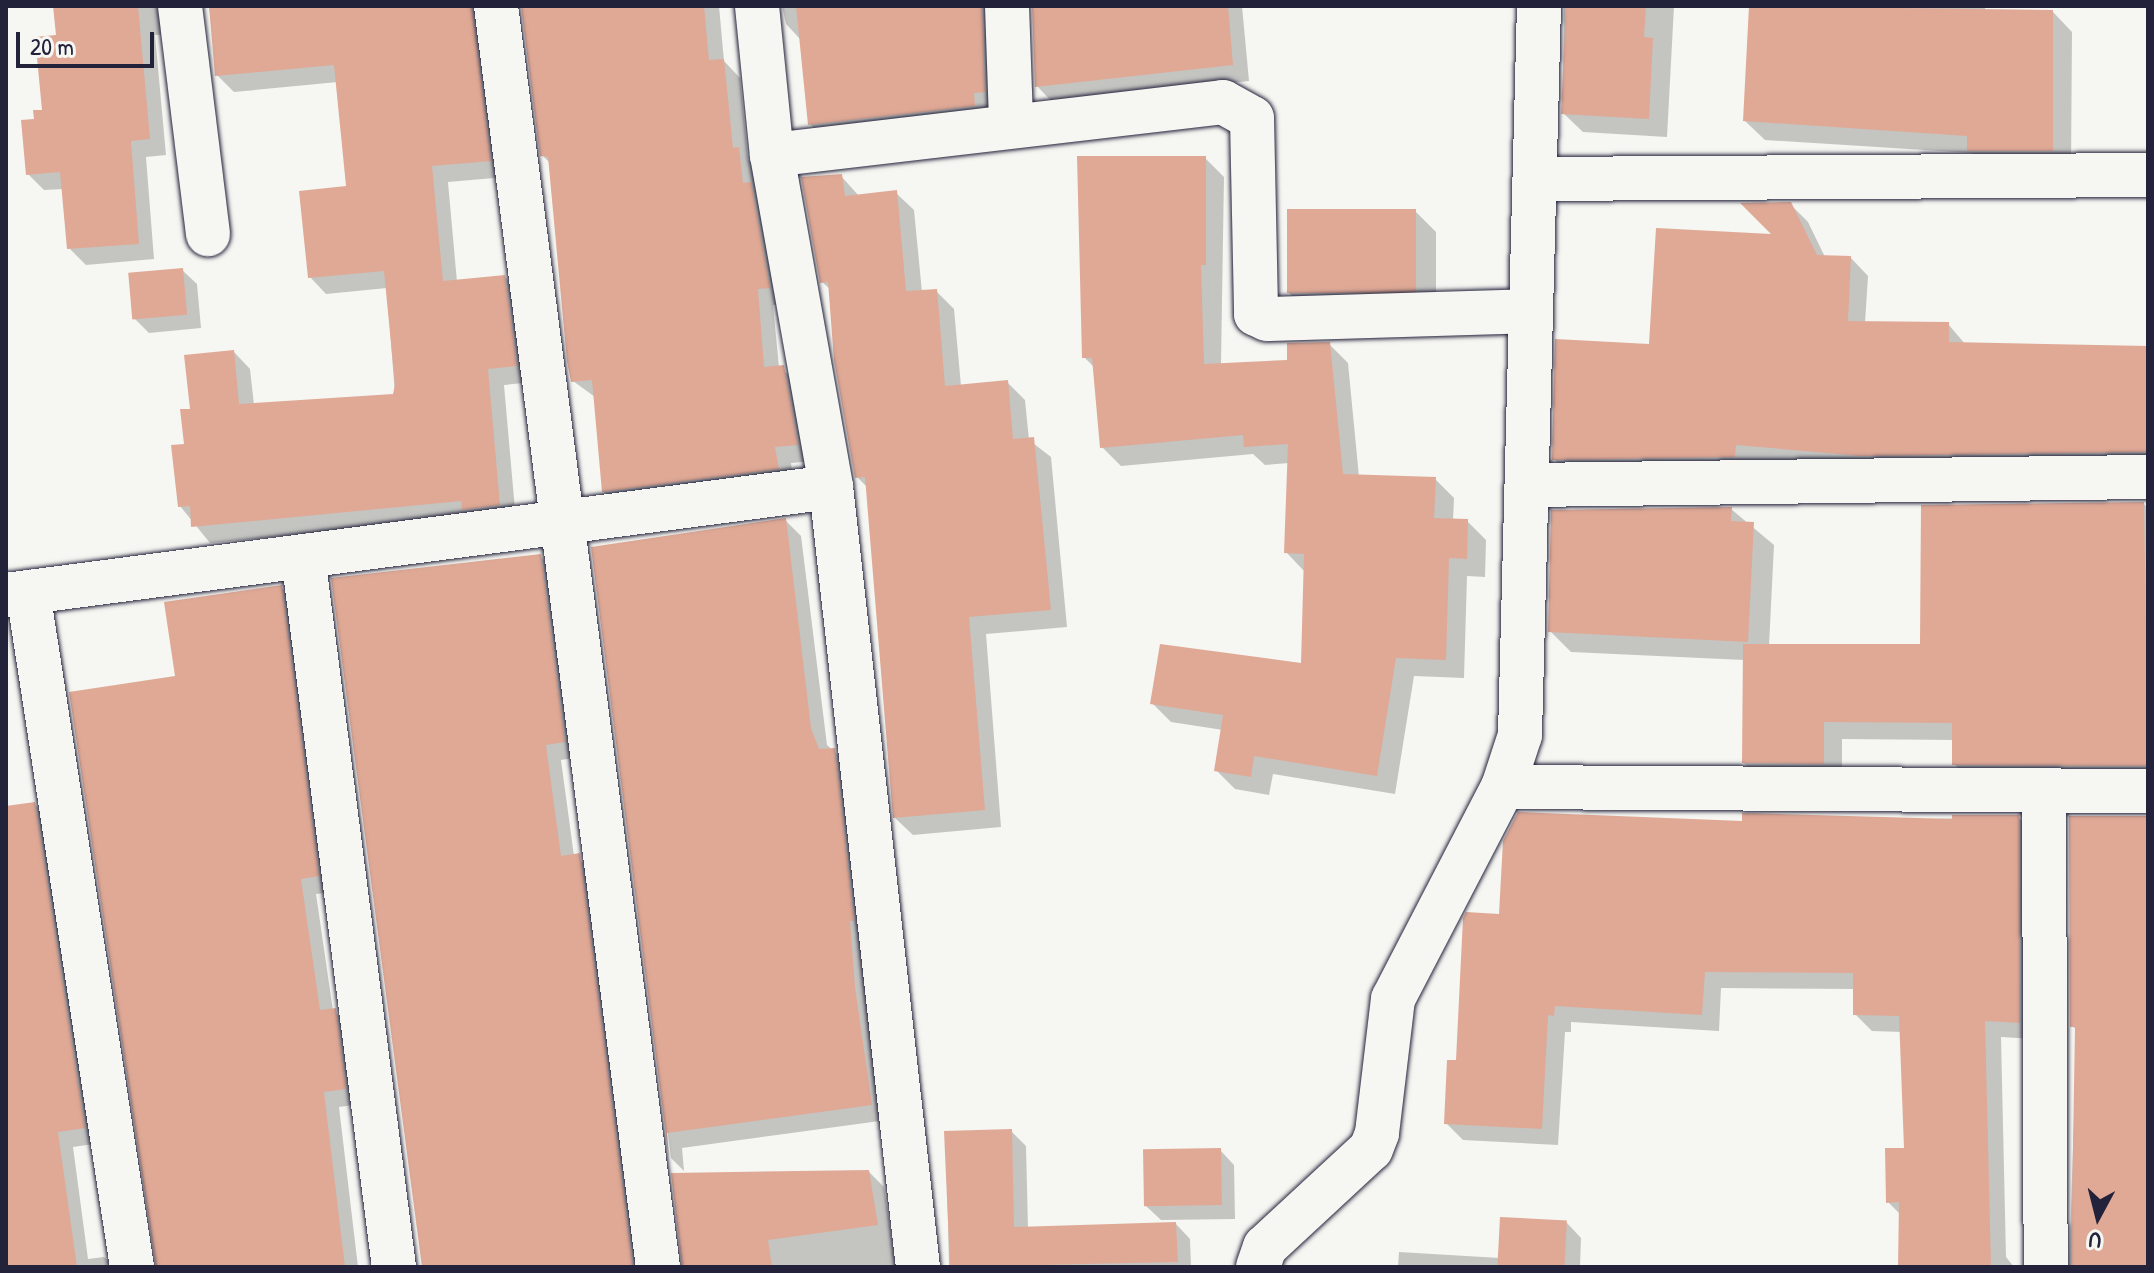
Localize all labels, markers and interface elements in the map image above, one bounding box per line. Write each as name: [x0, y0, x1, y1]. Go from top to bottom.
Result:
scale bar: [20, 16, 158, 66]
text: 20 m: [30, 30, 74, 62]
north arrow: [2058, 1177, 2138, 1257]
text: U: [2087, 1225, 2103, 1256]

